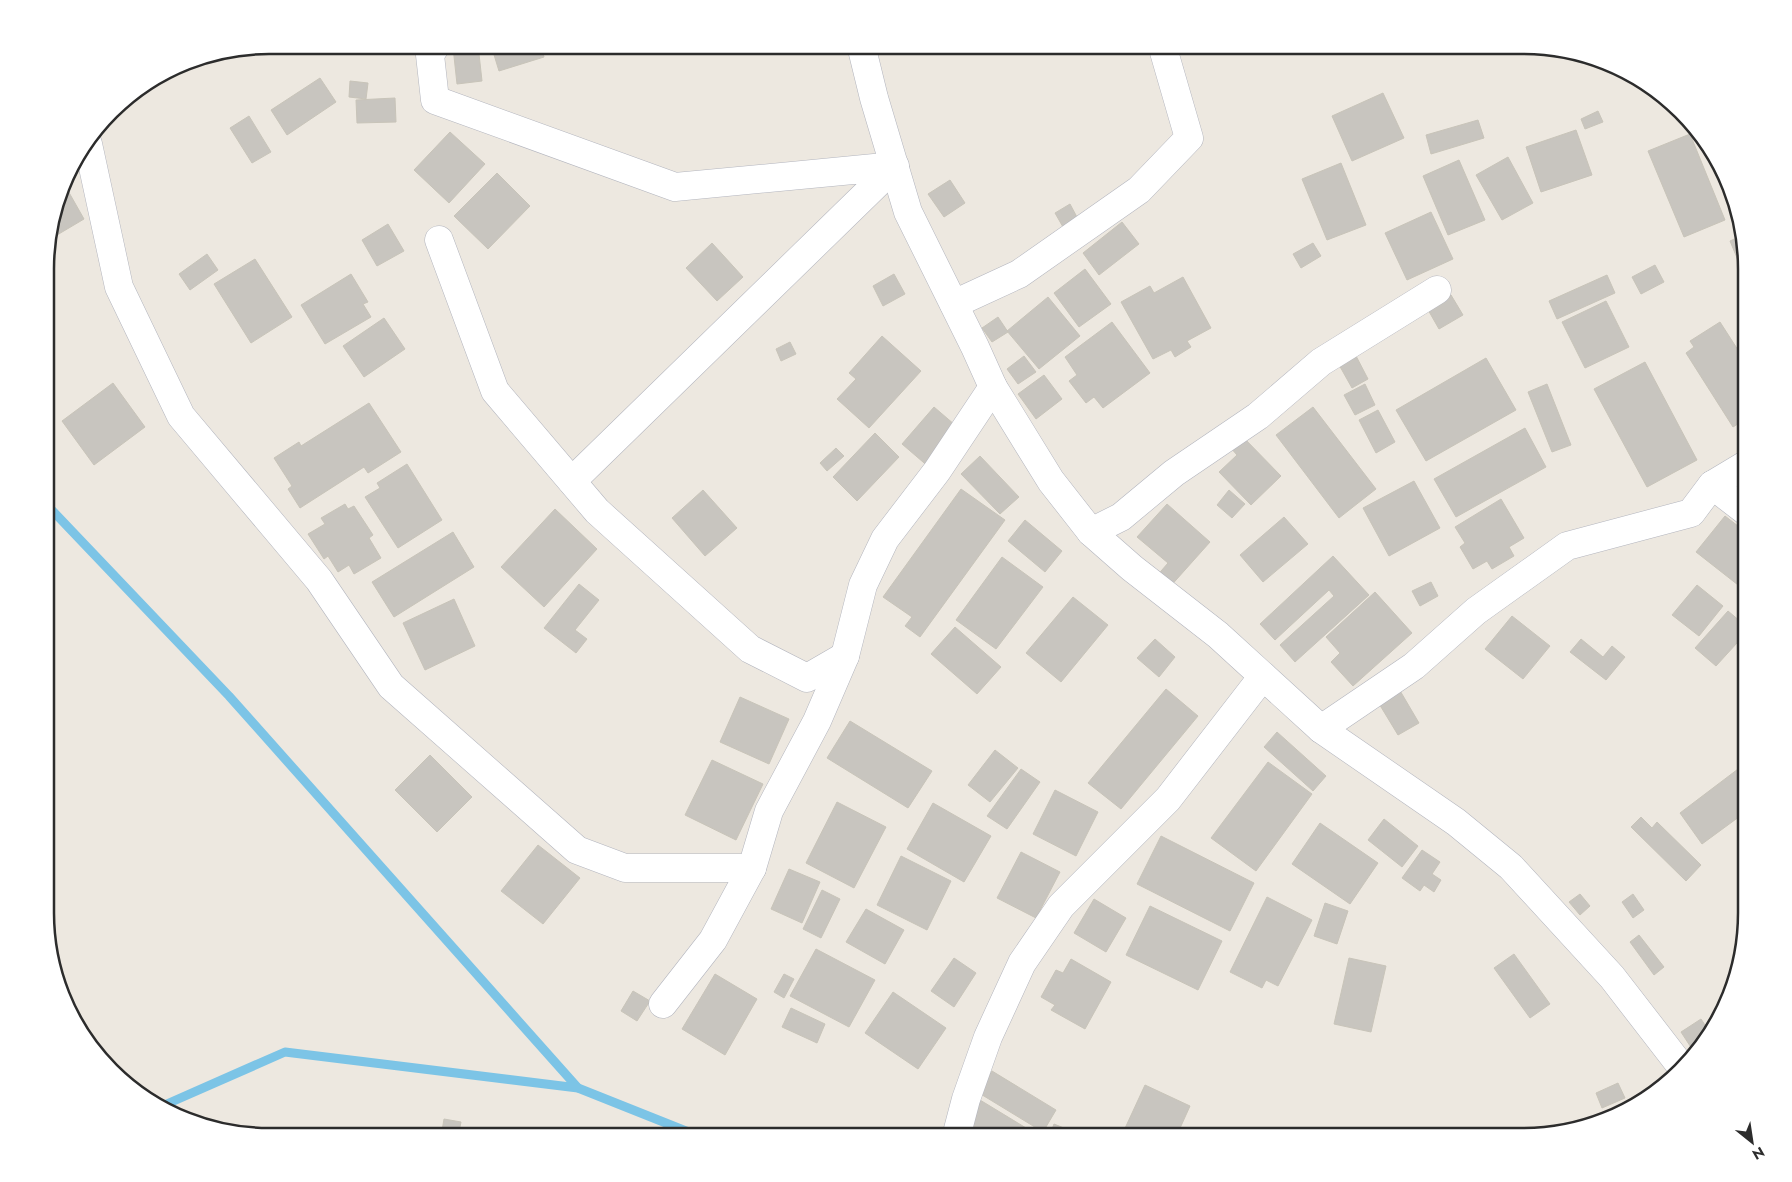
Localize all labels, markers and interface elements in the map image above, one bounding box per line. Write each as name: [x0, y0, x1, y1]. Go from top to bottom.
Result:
north arrow: [1727, 1117, 1777, 1167]
text: N: [1749, 1142, 1768, 1165]

